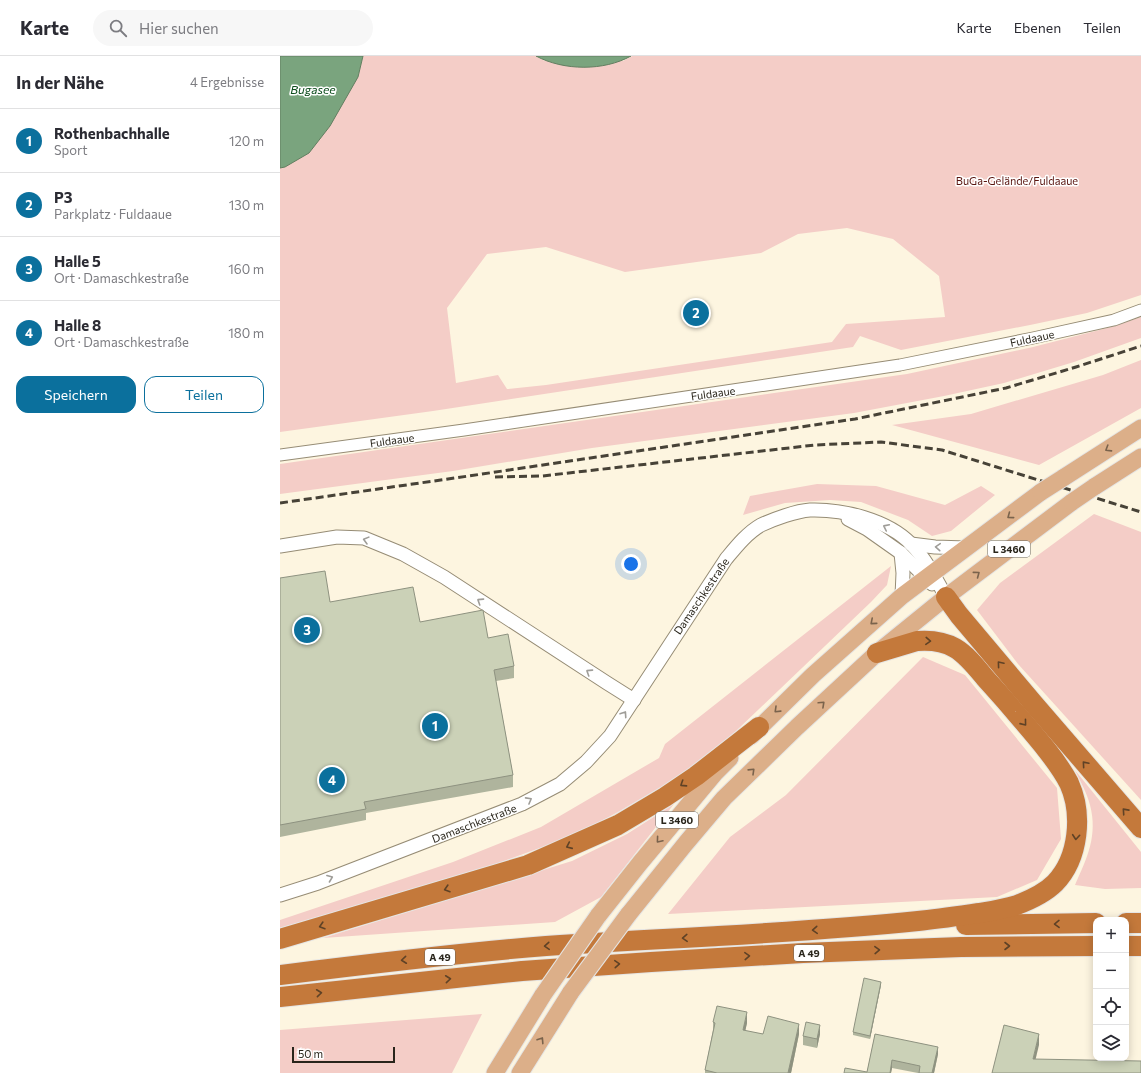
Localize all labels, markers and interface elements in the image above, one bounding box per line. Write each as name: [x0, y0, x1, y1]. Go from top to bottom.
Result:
search box: [93, 10, 373, 46]
text: Karte: [20, 16, 69, 39]
icon: search: [107, 17, 129, 39]
text: Hier suchen: [139, 19, 219, 37]
text: Karte: [956, 19, 992, 36]
text: Ebenen: [1014, 19, 1061, 36]
text: Teilen: [1083, 19, 1121, 36]
text: In der Nähe: [16, 72, 104, 93]
text: 4 Ergebnisse: [190, 74, 264, 90]
water label: Bugasee: [290, 82, 336, 96]
text: Rothenbachhalle: [54, 124, 170, 142]
text: 1: [26, 133, 32, 149]
text: 120 m: [229, 133, 264, 149]
text: Sport: [54, 142, 88, 158]
park label: BuGa-Gelände/Fuldaaue: [956, 174, 1078, 187]
text: P3: [54, 188, 72, 206]
text: 2: [25, 197, 33, 213]
text: 130 m: [229, 197, 264, 213]
text: Parkplatz · Fuldaaue: [54, 206, 172, 222]
text: Halle 5: [54, 252, 101, 270]
text: 3: [25, 261, 33, 277]
text: 160 m: [228, 261, 264, 277]
text: Ort · Damaschkestraße: [54, 270, 189, 286]
pin: 2: [683, 298, 709, 328]
text: Halle 8: [54, 316, 101, 334]
text: 4: [25, 325, 33, 341]
text: 180 m: [228, 325, 264, 341]
street label: Fuldaaue: [1009, 327, 1055, 349]
text: Ort · Damaschkestraße: [54, 334, 189, 350]
button: Speichern: [16, 376, 136, 413]
button: Teilen: [144, 376, 264, 413]
street label: Fuldaaue: [690, 383, 736, 403]
street label: Fuldaaue: [369, 430, 415, 450]
one-way arrow: [1105, 444, 1112, 452]
one-way arrow: [1007, 511, 1014, 518]
one-way arrow: [883, 524, 890, 532]
one-way arrow: [362, 536, 369, 545]
road number: L 3460: [988, 541, 1030, 557]
one-way arrow: [935, 542, 941, 551]
your location: [621, 554, 641, 574]
street label: Damaschkestraße: [671, 555, 732, 637]
one-way arrow: [973, 571, 980, 578]
one-way arrow: [477, 598, 484, 606]
pin: 3: [294, 615, 320, 645]
one-way arrow: [870, 617, 877, 624]
one-way arrow: [925, 636, 931, 645]
one-way arrow: [998, 662, 1005, 669]
one-way arrow: [586, 669, 593, 677]
one-way arrow: [817, 701, 825, 709]
one-way arrow: [774, 705, 782, 713]
pin: 1: [422, 711, 448, 741]
one-way arrow: [619, 711, 627, 718]
one-way arrow: [1019, 718, 1026, 725]
one-way arrow: [1082, 761, 1089, 768]
pin: 4: [319, 765, 345, 795]
one-way arrow: [747, 768, 755, 776]
one-way arrow: [681, 780, 688, 787]
one-way arrow: [525, 798, 533, 805]
street label: Damaschkestraße: [430, 801, 518, 845]
one-way arrow: [1123, 808, 1130, 815]
road number: L 3460: [656, 812, 698, 828]
one-way arrow: [1071, 834, 1080, 840]
one-way arrow: [657, 836, 664, 843]
one-way arrow: [566, 842, 573, 850]
one-way arrow: [327, 875, 334, 883]
one-way arrow: [444, 884, 451, 893]
map controls: [1093, 917, 1129, 1061]
button: +: [1093, 917, 1129, 953]
one-way arrow: [1054, 920, 1060, 928]
one-way arrow: [319, 921, 326, 930]
one-way arrow: [812, 926, 818, 935]
one-way arrow: [682, 933, 688, 942]
one-way arrow: [544, 942, 550, 951]
one-way arrow: [1004, 942, 1010, 950]
road number: A 49: [794, 945, 824, 961]
one-way arrow: [874, 946, 880, 954]
road number: A 49: [425, 949, 455, 965]
one-way arrow: [744, 952, 750, 961]
button: −: [1093, 953, 1129, 989]
one-way arrow: [401, 956, 407, 965]
one-way arrow: [614, 960, 620, 969]
one-way arrow: [445, 975, 451, 984]
one-way arrow: [316, 989, 322, 998]
button: locate: [1093, 989, 1129, 1025]
button: layers: [1093, 1025, 1129, 1061]
one-way arrow: [536, 1037, 543, 1044]
scale bar: [292, 1045, 395, 1064]
text: 50 m: [298, 1047, 323, 1060]

